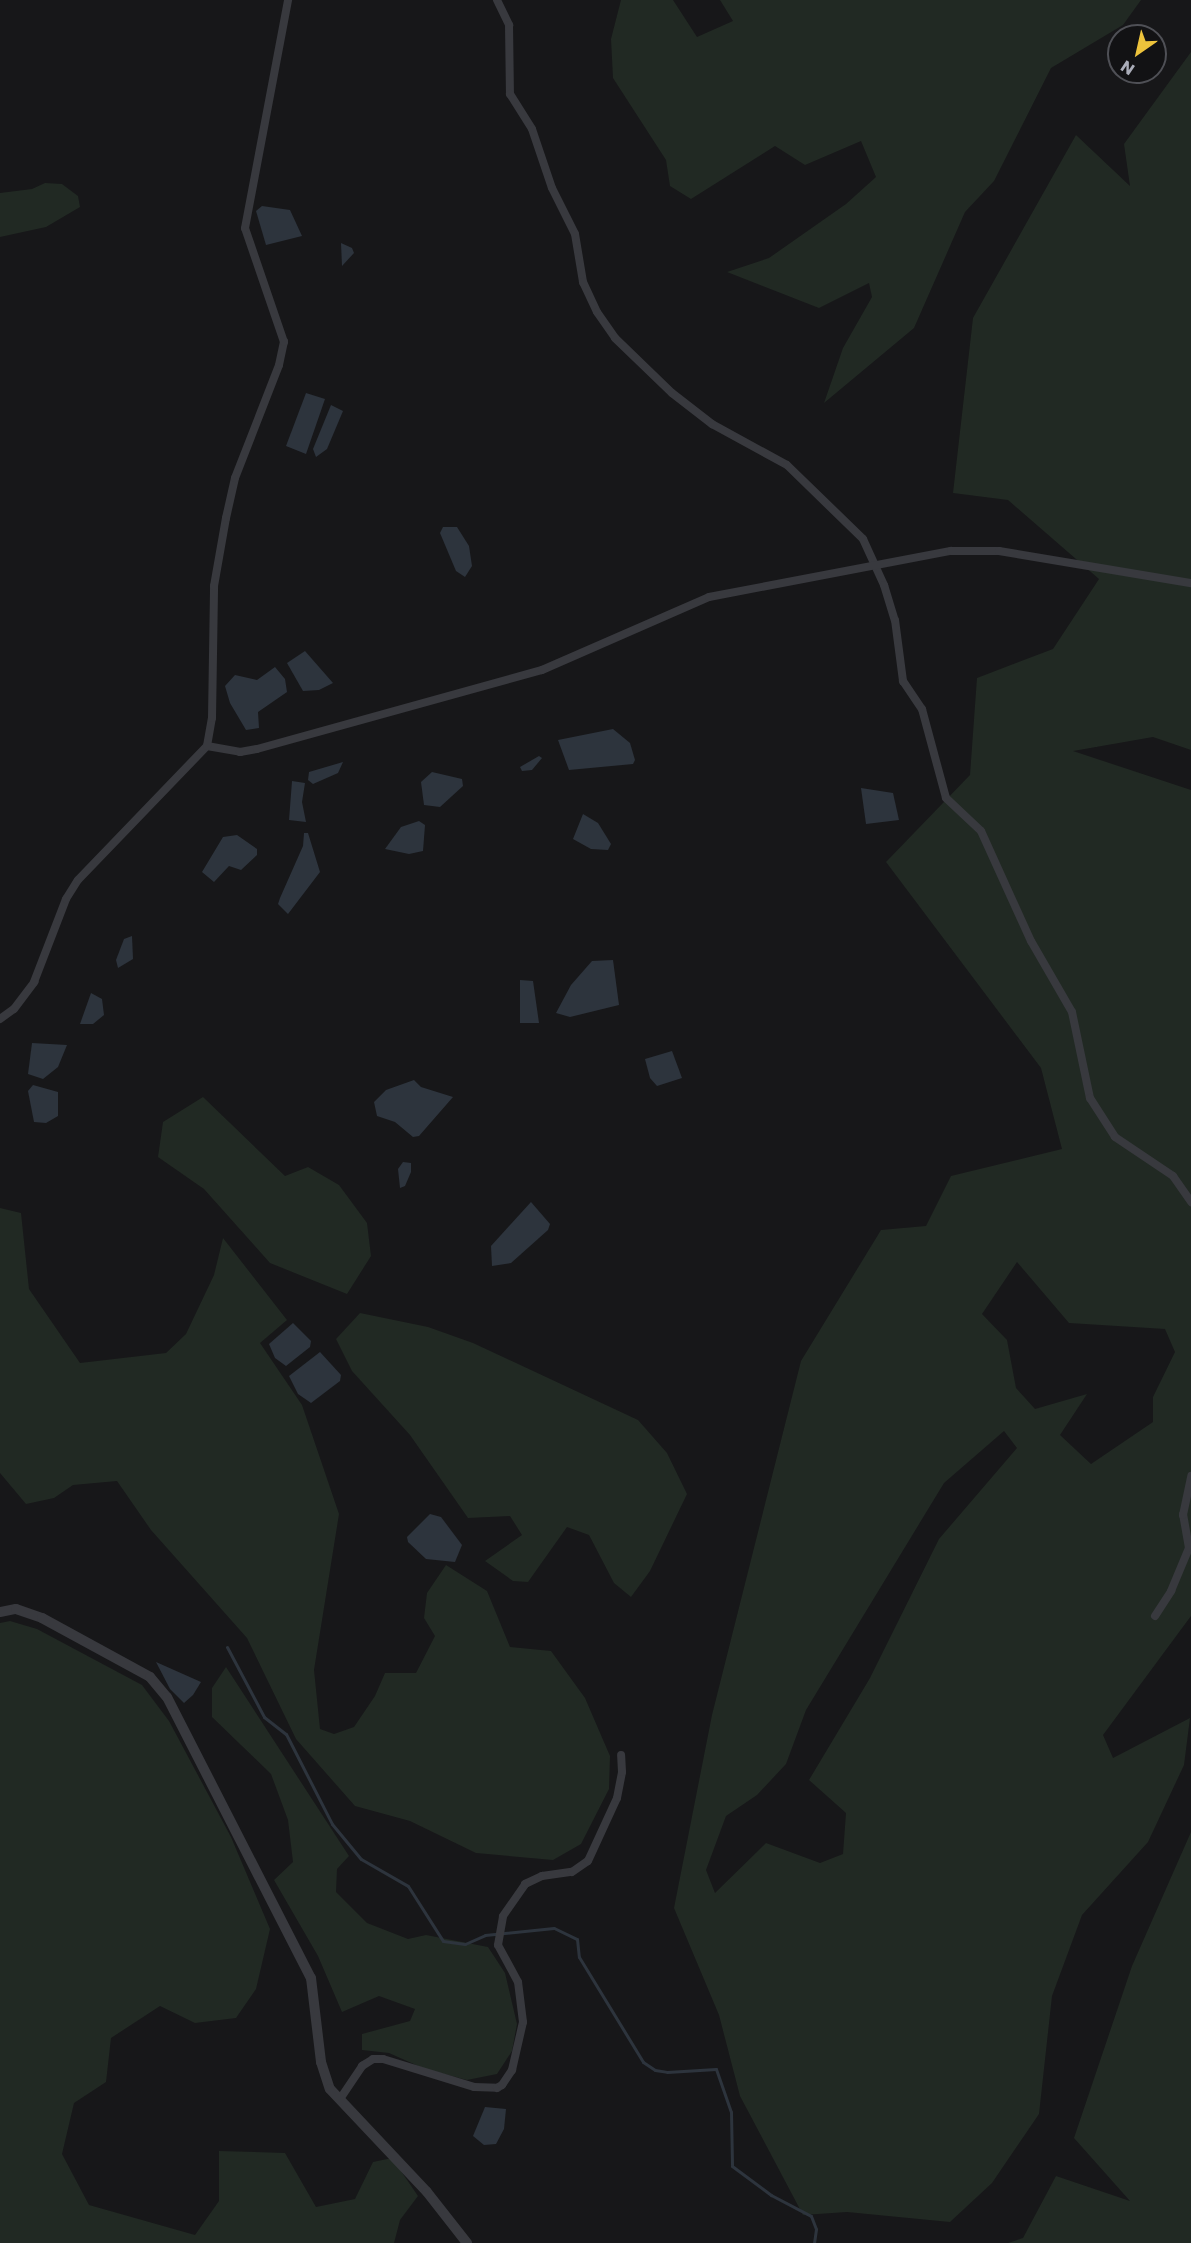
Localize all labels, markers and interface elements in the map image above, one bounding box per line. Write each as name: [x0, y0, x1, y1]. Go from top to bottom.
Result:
north arrow: [1107, 24, 1167, 84]
text: N: [1116, 55, 1139, 81]

